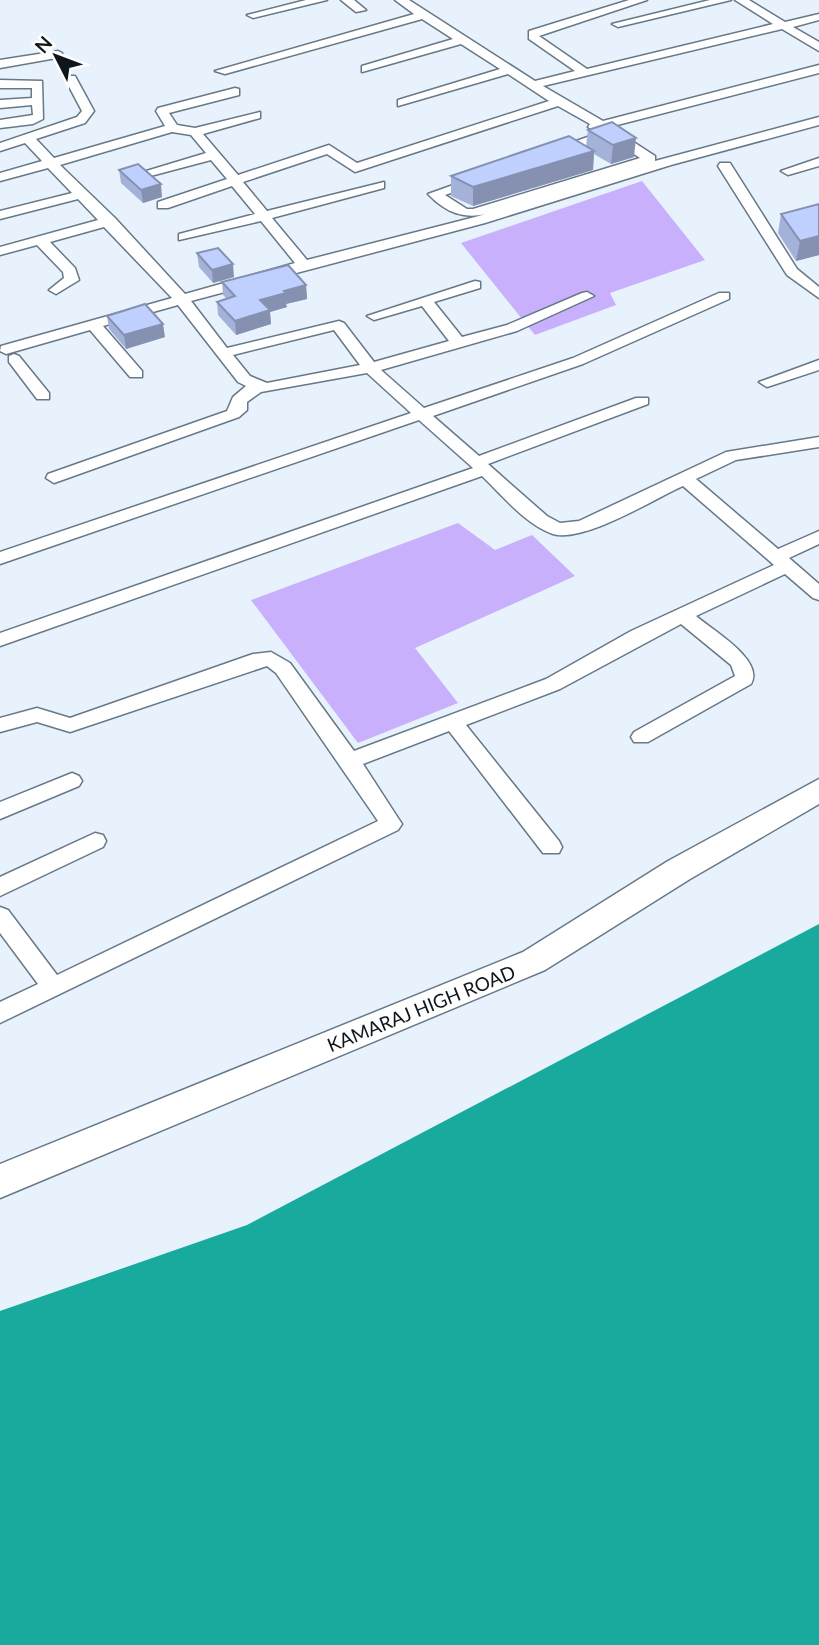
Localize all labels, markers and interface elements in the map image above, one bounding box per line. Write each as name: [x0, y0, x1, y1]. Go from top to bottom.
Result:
north arrow: [21, 21, 91, 91]
text: N: [30, 31, 56, 57]
street label: KAMARAJ HIGH ROAD: [324, 960, 518, 1056]

